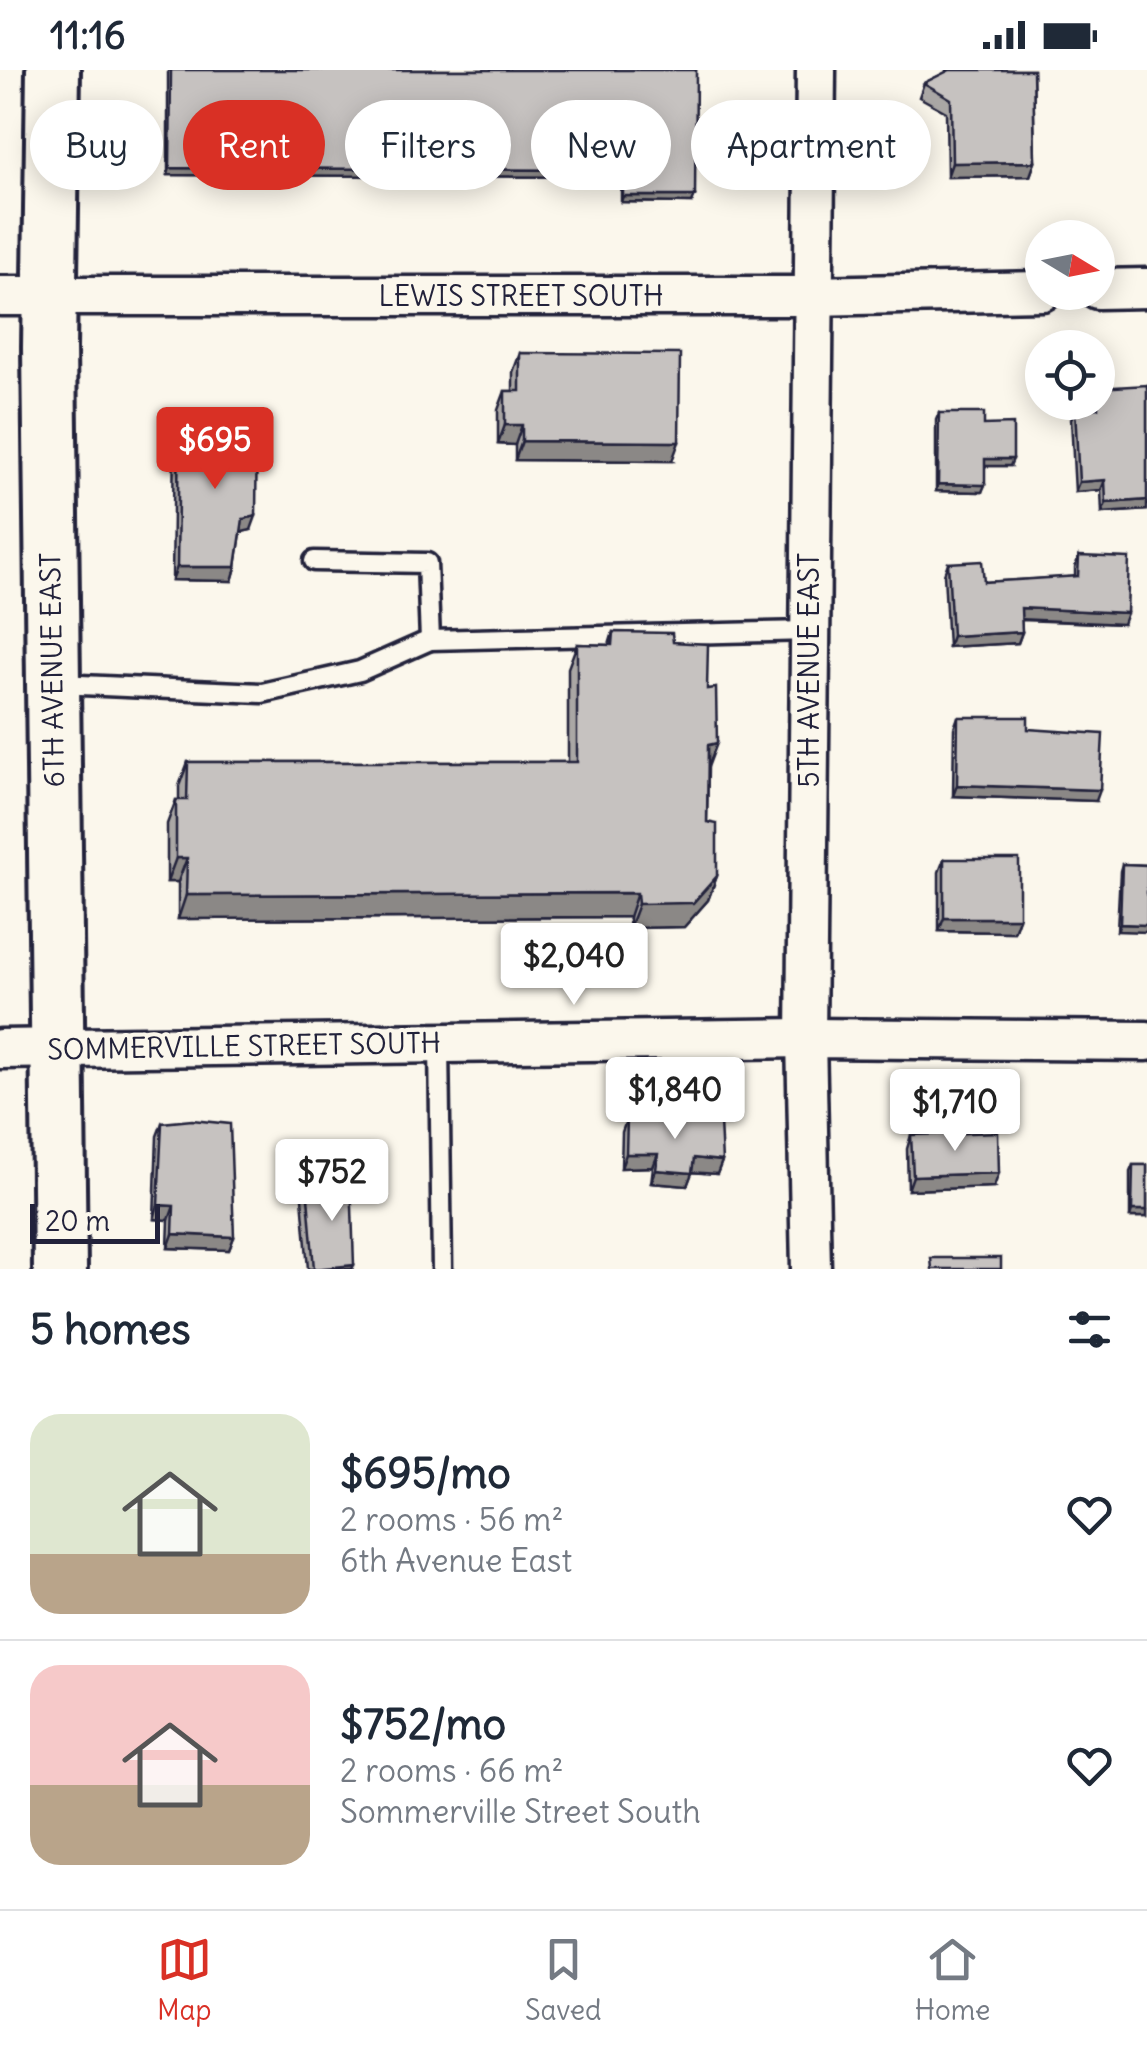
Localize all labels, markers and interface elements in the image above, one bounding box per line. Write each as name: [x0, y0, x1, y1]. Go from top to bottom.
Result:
text: 11:16: [50, 12, 126, 59]
chip: Buy: [30, 100, 163, 190]
chip: Rent: [183, 100, 325, 190]
chip: Filters: [345, 100, 511, 190]
chip: New: [531, 100, 671, 190]
chip: Apartment: [691, 100, 931, 190]
north arrow: [1025, 220, 1115, 310]
map controls: [1025, 220, 1115, 420]
street label: LEWIS STREET SOUTH: [379, 278, 663, 314]
button: locate: [1025, 330, 1115, 420]
pin: $695: [156, 407, 274, 492]
text: $695: [179, 419, 252, 460]
street label: 6TH AVENUE EAST: [32, 552, 72, 788]
street label: 5TH AVENUE EAST: [791, 553, 827, 787]
pin: $2,040: [493, 923, 655, 1008]
text: $2,040: [523, 935, 625, 976]
street label: SOMMERVILLE STREET SOUTH: [47, 1025, 441, 1067]
pin: $1,840: [594, 1057, 756, 1142]
text: $1,840: [628, 1069, 722, 1110]
pin: $1,710: [874, 1069, 1036, 1154]
text: $1,710: [912, 1081, 998, 1122]
pin: $752: [273, 1139, 391, 1224]
text: $752: [297, 1151, 367, 1192]
scale bar: [30, 1199, 160, 1244]
text: 20 m: [45, 1203, 110, 1239]
icon: filters: [1062, 1302, 1117, 1357]
text: 5 homes: [30, 1303, 191, 1355]
text: $695/mo: [340, 1447, 511, 1499]
icon: home: [110, 1454, 230, 1574]
icon: heart: [1062, 1487, 1117, 1542]
text: 2 rooms · 56 m²: [340, 1499, 563, 1540]
text: 6th Avenue East: [340, 1540, 572, 1581]
text: $752/mo: [340, 1698, 506, 1750]
icon: home: [110, 1705, 230, 1825]
icon: heart: [1062, 1738, 1117, 1793]
text: 2 rooms · 66 m²: [340, 1750, 563, 1791]
text: Sommerville Street South: [340, 1791, 701, 1832]
tab: Map: [157, 1932, 212, 2028]
tab: Saved: [525, 1932, 602, 2028]
tab: Home: [915, 1932, 990, 2028]

